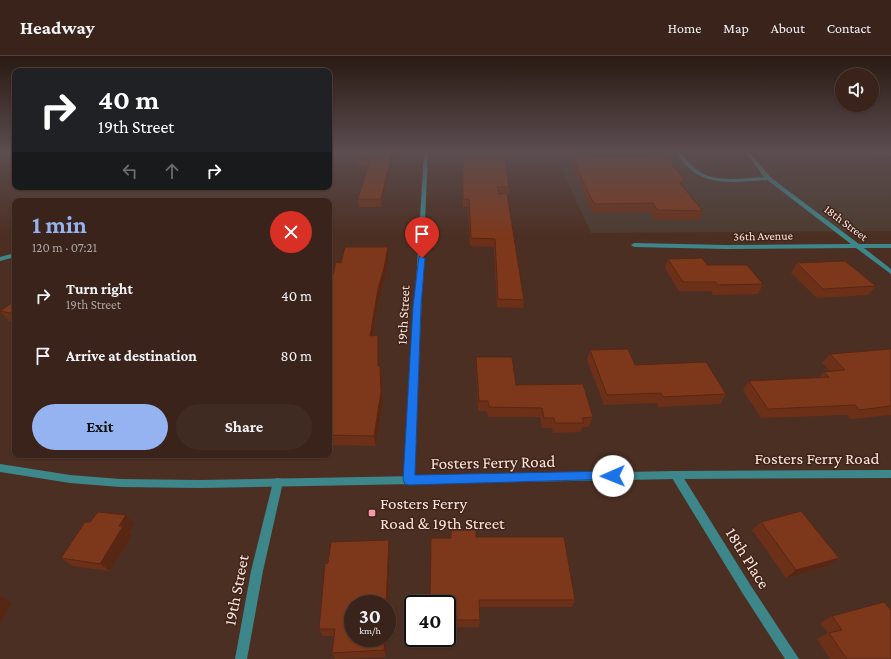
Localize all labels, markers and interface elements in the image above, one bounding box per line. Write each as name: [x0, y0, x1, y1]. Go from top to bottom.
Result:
text: Headway: [20, 17, 95, 38]
text: Home: [668, 20, 701, 36]
text: Map: [723, 20, 749, 36]
text: About: [771, 20, 805, 36]
text: Contact: [827, 20, 871, 36]
map controls: [835, 68, 879, 112]
button: sound: [835, 68, 879, 112]
icon: right: [32, 84, 84, 136]
text: 40 m: [98, 84, 159, 115]
text: 19th Street: [98, 117, 174, 137]
icon: left: [119, 160, 141, 182]
icon: ahead: [161, 160, 183, 182]
icon: right: [203, 160, 225, 182]
street label: 18th Street: [821, 202, 871, 245]
text: 1 min: [32, 211, 87, 238]
button: close: [270, 211, 312, 253]
pin: [405, 217, 439, 258]
icon: arrive: [411, 223, 433, 245]
street label: 36th Avenue: [733, 228, 793, 244]
text: 120 m · 07:21: [32, 240, 97, 255]
text: Turn right: [66, 281, 133, 297]
icon: right: [32, 285, 54, 307]
street label: 19th Street: [393, 285, 413, 345]
text: 40 m: [281, 288, 312, 304]
text: 19th Street: [66, 297, 121, 312]
icon: arrive: [32, 345, 54, 367]
text: Arrive at destination: [66, 348, 197, 364]
text: 80 m: [281, 348, 312, 364]
button: Exit: [32, 404, 168, 450]
button: Share: [176, 404, 312, 450]
street label: Fosters Ferry Road: [755, 449, 880, 468]
street label: Fosters Ferry Road: [430, 452, 556, 473]
position arrow: [592, 455, 634, 497]
place label: Fosters Ferry Road & 19th Street: [380, 494, 505, 533]
marker: Fosters Ferry Road & 19th Street: [367, 508, 377, 518]
street label: 18th Place: [722, 524, 774, 592]
street label: 19th Street: [220, 553, 253, 627]
speed limit sign: 40: [404, 595, 456, 647]
text: 30: [359, 605, 381, 627]
text: km/h: [359, 625, 381, 636]

